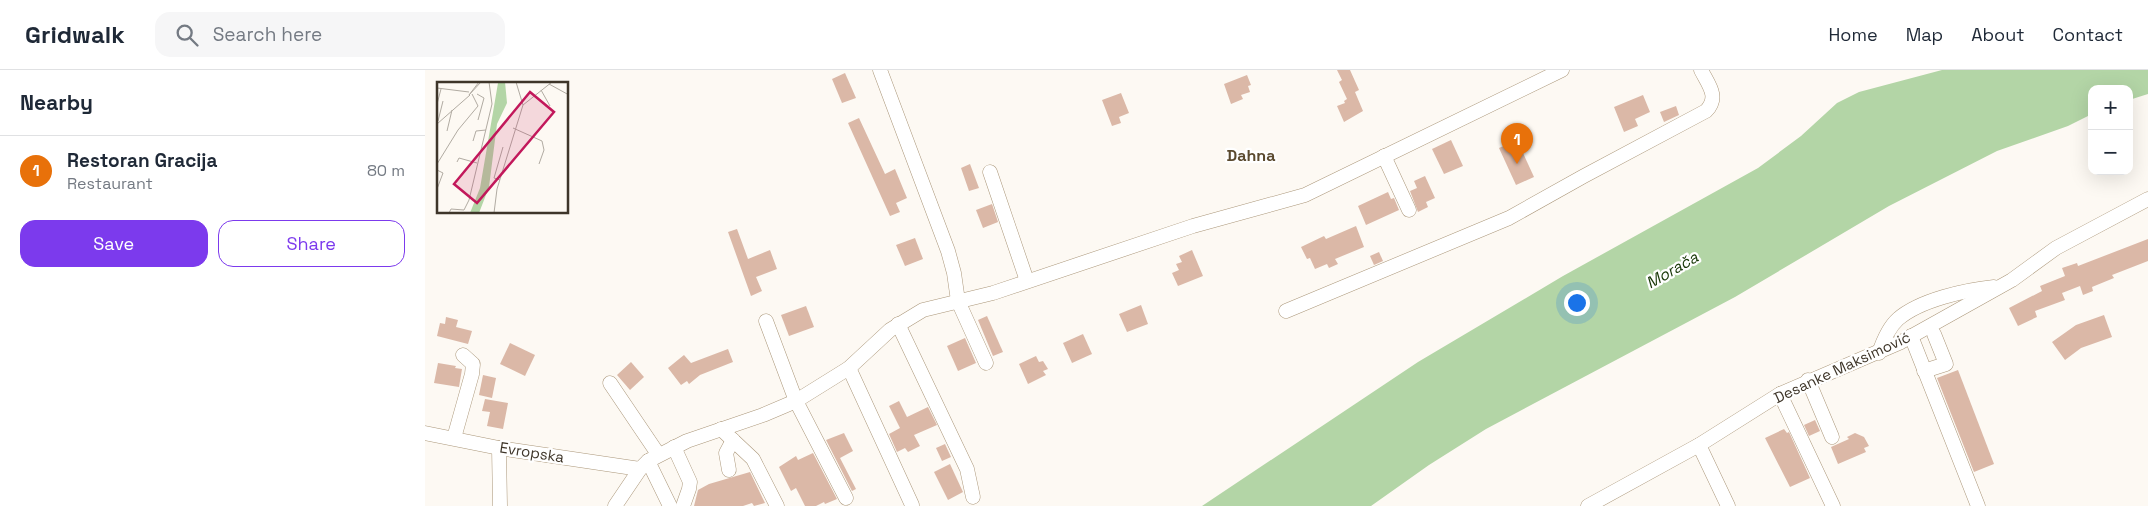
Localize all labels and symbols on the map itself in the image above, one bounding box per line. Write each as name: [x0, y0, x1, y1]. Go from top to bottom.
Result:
inset map: [437, 82, 569, 214]
pin: 1: [1501, 123, 1533, 164]
district label: Dahna: [1227, 145, 1275, 166]
water label: Morača: [1642, 246, 1703, 293]
your location: [1564, 290, 1590, 316]
street label: Desanke Maksimović: [1771, 327, 1913, 407]
street label: Evropska: [498, 438, 566, 467]

